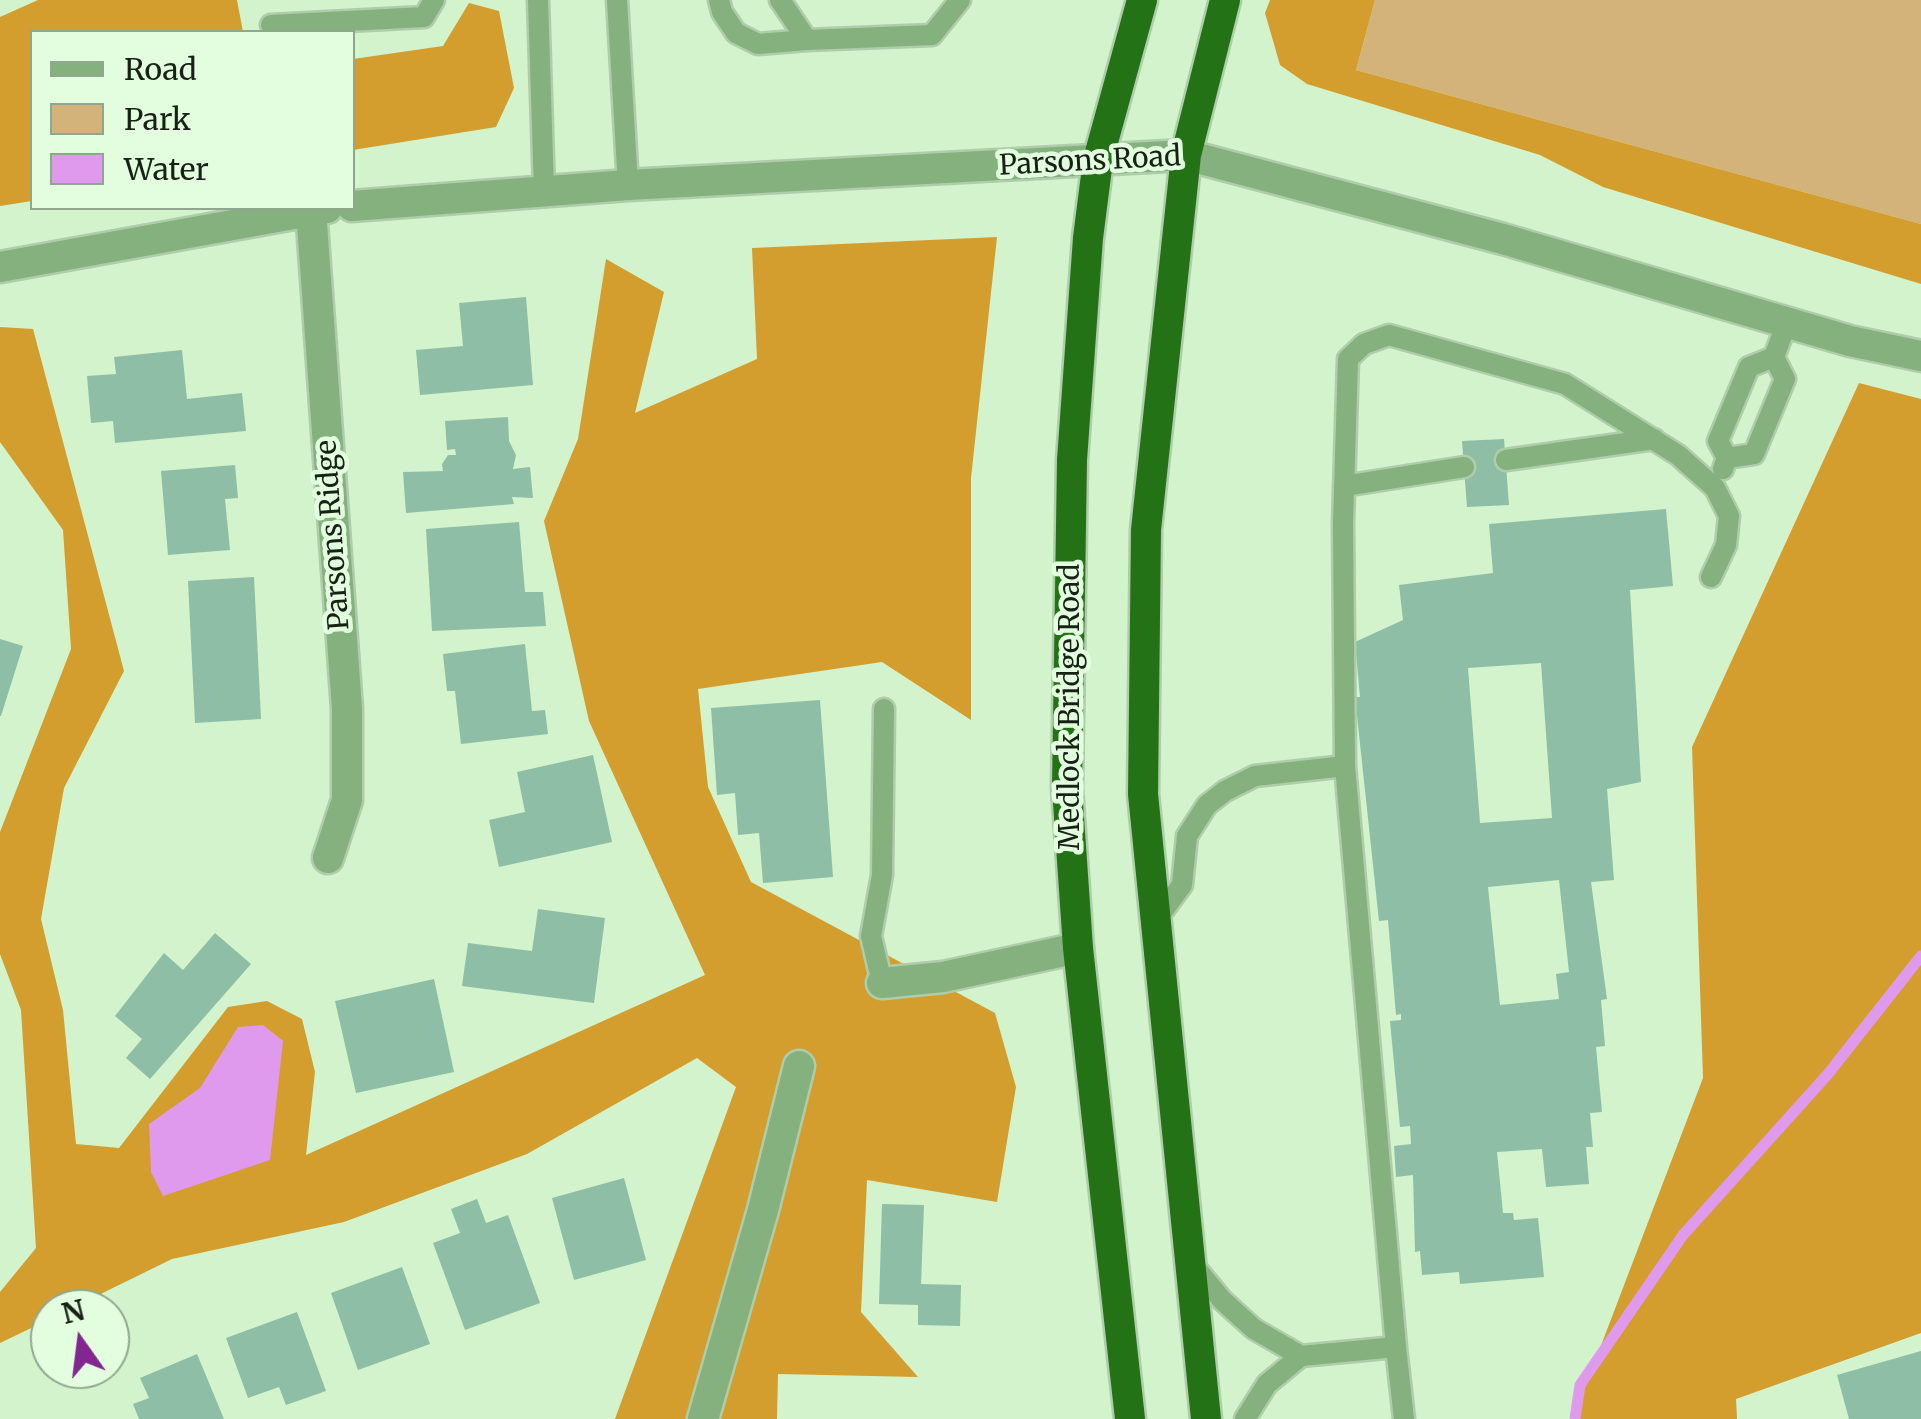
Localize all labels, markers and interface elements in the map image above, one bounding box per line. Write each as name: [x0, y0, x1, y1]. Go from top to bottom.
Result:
legend: [30, 30, 355, 210]
text: Road: [124, 50, 197, 88]
text: Park: [124, 100, 191, 138]
street label: Parsons Road: [998, 140, 1182, 184]
text: Water: [124, 150, 209, 188]
street label: Parsons Ridge: [311, 439, 357, 631]
street label: Medlock Bridge Road: [1054, 564, 1088, 850]
north arrow: [30, 1289, 130, 1389]
text: N: [58, 1292, 88, 1332]

